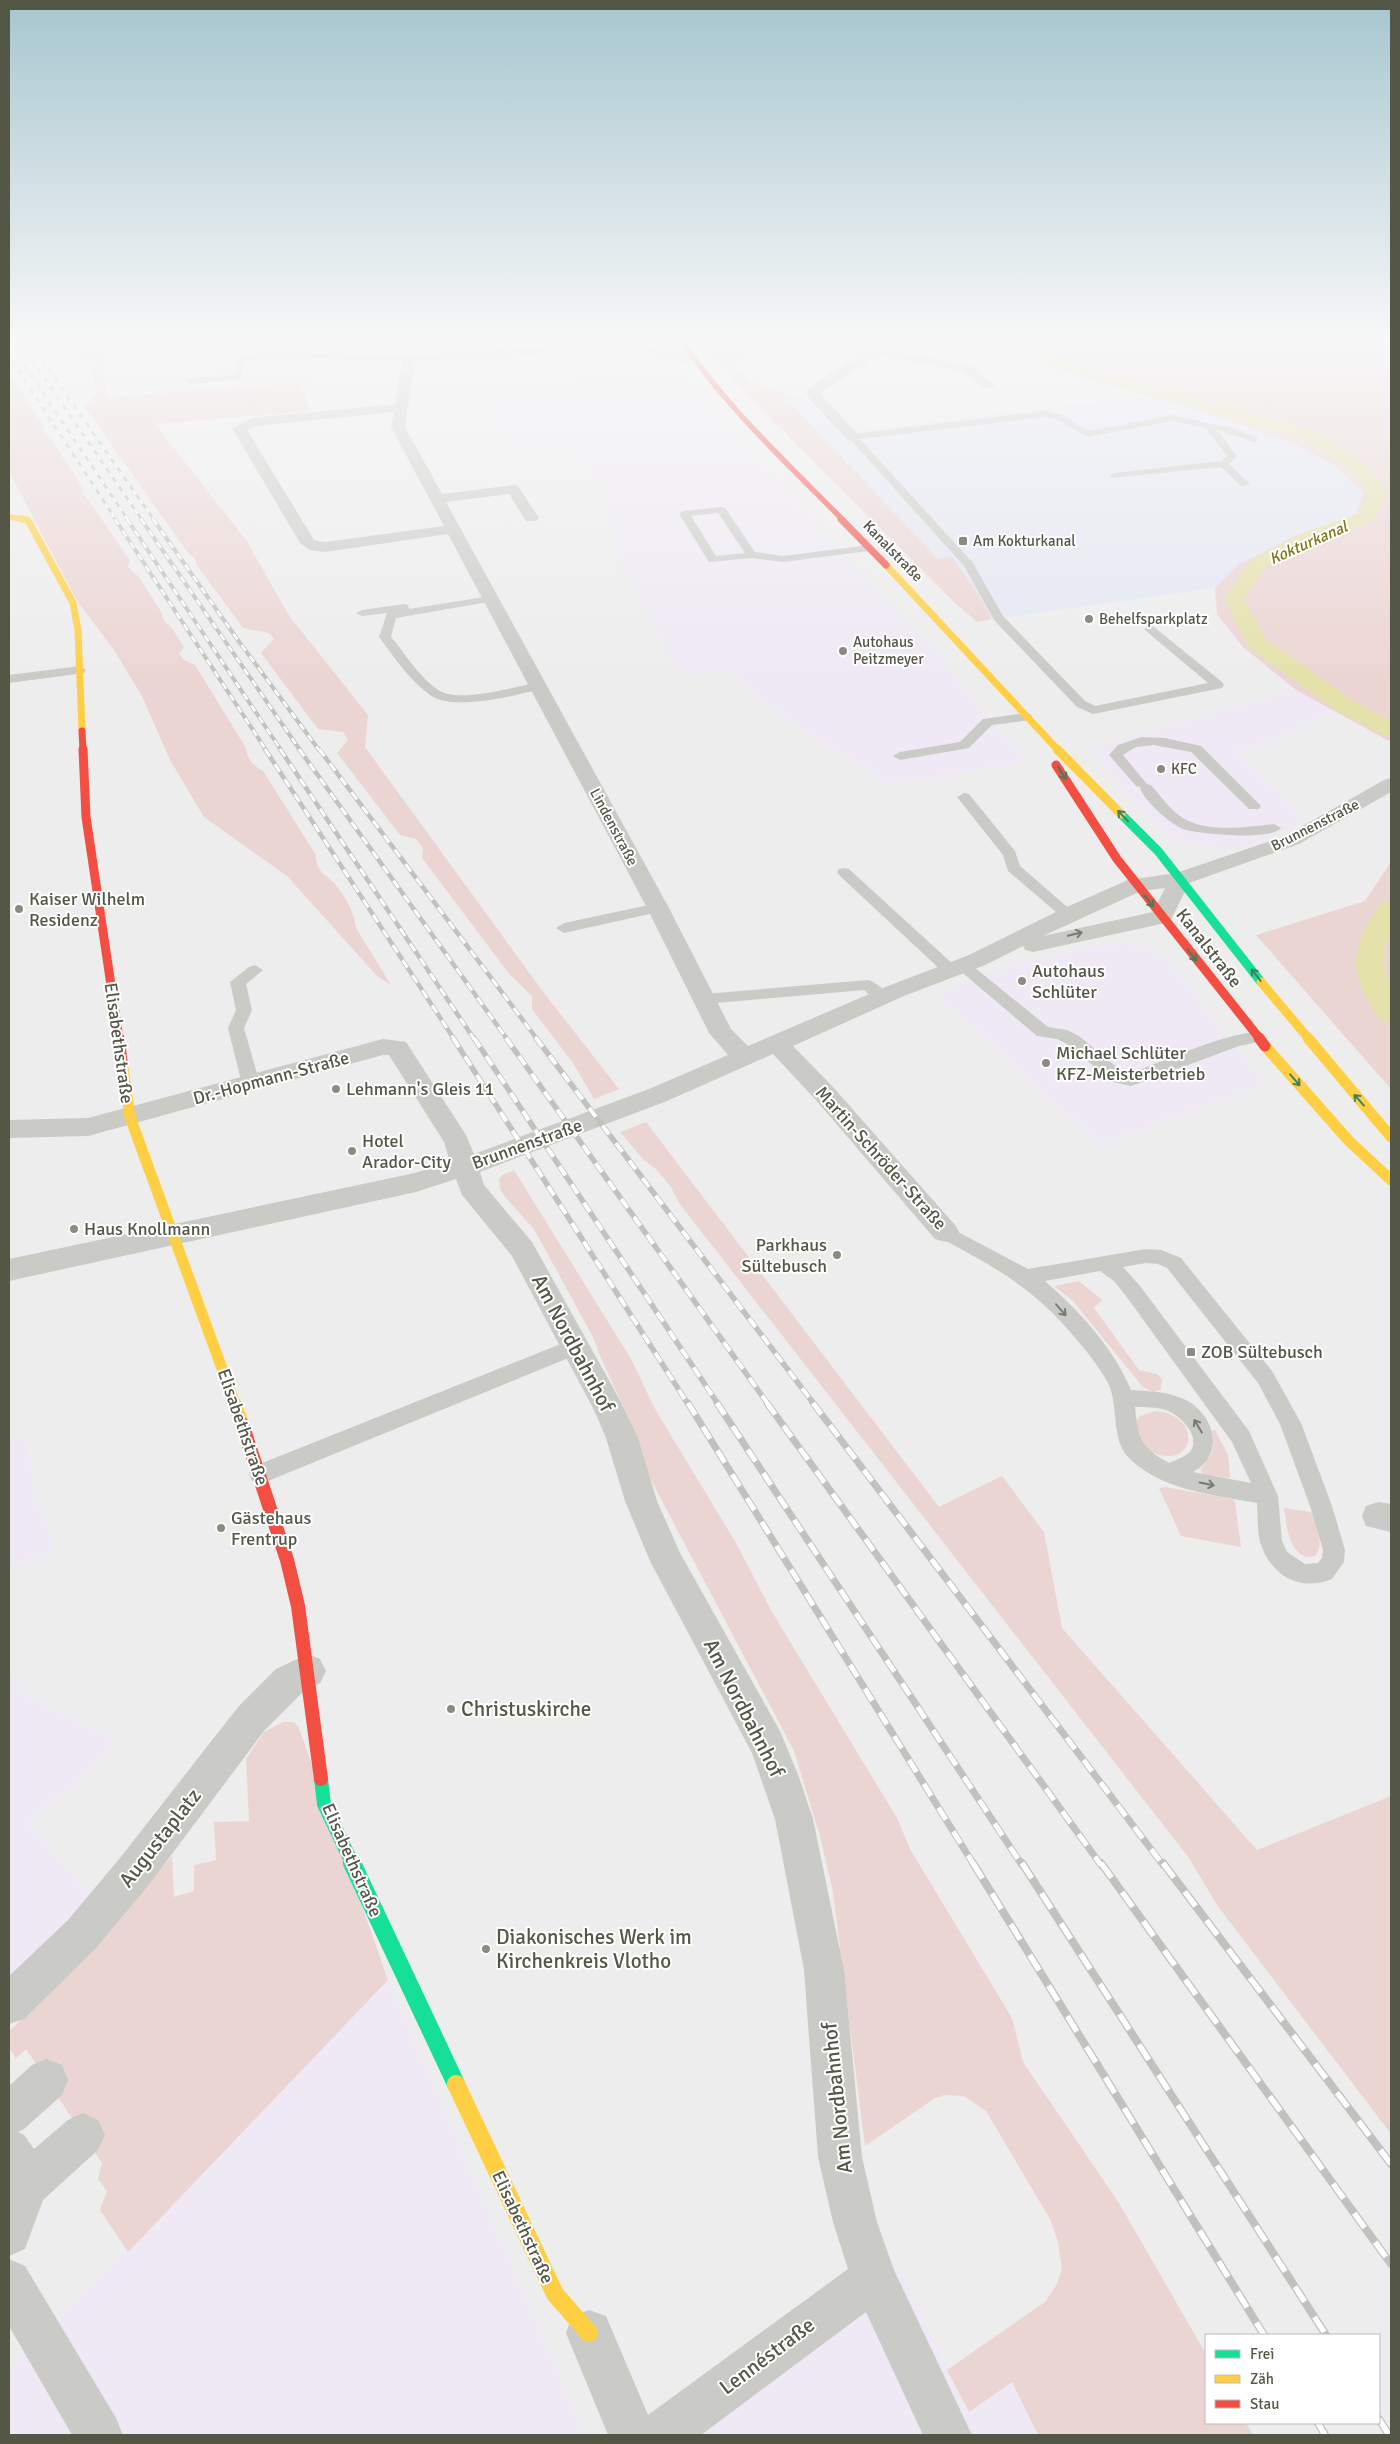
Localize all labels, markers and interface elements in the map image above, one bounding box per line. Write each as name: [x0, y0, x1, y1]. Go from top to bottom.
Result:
water label: Kokturkanal: [1266, 516, 1352, 569]
street label: Kanalstraße: [859, 517, 927, 585]
place label: Am Kokturkanal: [973, 532, 1076, 550]
marker: Am Kokturkanal: [957, 535, 969, 547]
place label: Behelfsparkplatz: [1099, 610, 1208, 628]
marker: Behelfsparkplatz: [1083, 613, 1095, 625]
place label: Autohaus Peitzmeyer: [853, 633, 924, 668]
marker: Autohaus Peitzmeyer: [837, 645, 849, 657]
place label: KFC: [1171, 760, 1197, 778]
marker: KFC: [1155, 763, 1167, 775]
one-way arrow: [1057, 765, 1067, 779]
street label: Lindenstraße: [586, 785, 642, 869]
street label: Brunnenstraße: [1268, 795, 1362, 855]
one-way arrow: [1118, 811, 1130, 823]
place label: Kaiser Wilhelm Residenz: [29, 888, 145, 931]
one-way arrow: [1144, 894, 1155, 907]
marker: Kaiser Wilhelm Residenz: [13, 903, 25, 915]
street label: Kanalstraße: [1171, 904, 1247, 992]
one-way arrow: [1067, 929, 1083, 938]
one-way arrow: [1187, 948, 1198, 961]
place label: Autohaus Schlüter: [1032, 960, 1105, 1003]
one-way arrow: [1250, 969, 1261, 982]
marker: Autohaus Schlüter: [1016, 975, 1028, 987]
street label: Elisabethstraße: [100, 981, 138, 1105]
place label: Michael Schlüter KFZ-Meisterbetrieb: [1056, 1042, 1205, 1085]
street label: Dr.-Hopmann-Straße: [190, 1047, 352, 1109]
marker: Michael Schlüter KFZ-Meisterbetrieb: [1040, 1057, 1052, 1069]
one-way arrow: [1289, 1074, 1301, 1087]
place label: Lehmann's Gleis 11: [346, 1078, 494, 1100]
street label: Martin-Schröder-Straße: [811, 1082, 951, 1234]
marker: Lehmann's Gleis 11: [330, 1083, 342, 1095]
one-way arrow: [1354, 1093, 1365, 1106]
street label: Brunnenstraße: [469, 1114, 585, 1174]
place label: Hotel Arador-City: [362, 1130, 451, 1173]
marker: Hotel Arador-City: [346, 1145, 358, 1157]
place label: Haus Knollmann: [84, 1218, 210, 1240]
marker: Haus Knollmann: [68, 1223, 80, 1235]
place label: Parkhaus Sültebusch: [742, 1234, 827, 1277]
marker: Parkhaus Sültebusch: [831, 1249, 843, 1261]
street label: Am Nordbahnhof: [526, 1270, 621, 1417]
one-way arrow: [1056, 1303, 1067, 1316]
place label: ZOB Sültebusch: [1201, 1341, 1323, 1363]
marker: ZOB Sültebusch: [1185, 1346, 1197, 1358]
street label: Elisabethstraße: [213, 1366, 273, 1488]
one-way arrow: [1192, 1420, 1202, 1434]
one-way arrow: [1199, 1480, 1215, 1490]
place label: Gästehaus Frentrup: [231, 1507, 311, 1550]
marker: Gästehaus Frentrup: [215, 1522, 227, 1534]
street label: Am Nordbahnhof: [698, 1634, 791, 1782]
place label: Christuskirche: [461, 1696, 591, 1722]
marker: Christuskirche: [445, 1703, 457, 1715]
street label: Augustaplatz: [113, 1783, 207, 1893]
street label: Elisabethstraße: [317, 1800, 387, 1920]
place label: Diakonisches Werk im Kirchenkreis Vlotho: [496, 1924, 692, 1974]
marker: Diakonisches Werk im Kirchenkreis Vlotho: [480, 1943, 492, 1955]
street label: Am Nordbahnhof: [816, 2020, 858, 2175]
street label: Elisabethstraße: [487, 2167, 559, 2287]
street label: Lennéstraße: [714, 2312, 820, 2400]
legend: [1205, 2334, 1380, 2424]
text: Frei: [1250, 2345, 1274, 2363]
text: Zäh: [1250, 2370, 1274, 2388]
text: Stau: [1250, 2395, 1279, 2413]

